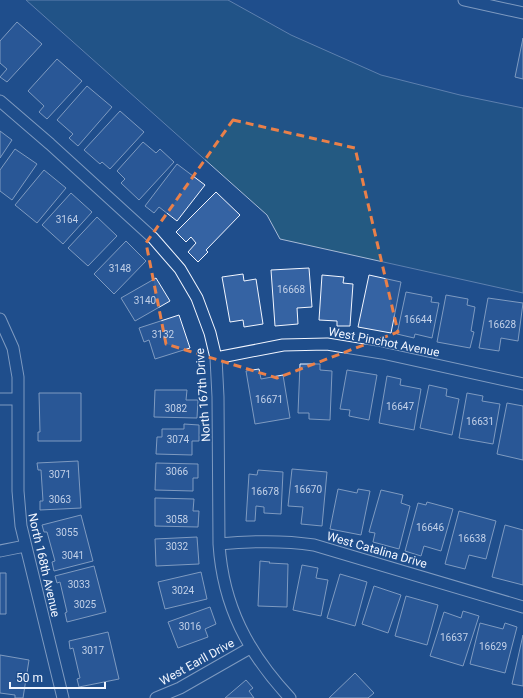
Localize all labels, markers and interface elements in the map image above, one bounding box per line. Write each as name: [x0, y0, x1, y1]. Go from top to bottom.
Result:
house number: 3164: [56, 214, 79, 225]
house number: 3148: [109, 263, 132, 274]
house number: 16668: [277, 284, 305, 295]
house number: 3140: [134, 295, 157, 306]
house number: 16644: [404, 314, 432, 325]
house number: 16628: [488, 319, 516, 330]
street label: West Pinchot Avenue: [327, 324, 441, 360]
house number: 3132: [152, 329, 175, 340]
street label: North 167th Drive: [193, 348, 213, 442]
house number: 16671: [255, 394, 283, 405]
house number: 16647: [386, 401, 414, 412]
house number: 3082: [165, 403, 188, 414]
house number: 16631: [466, 416, 494, 427]
house number: 3074: [167, 434, 190, 445]
house number: 3066: [166, 466, 189, 477]
house number: 3071: [49, 469, 71, 480]
house number: 16670: [294, 484, 322, 495]
house number: 16678: [251, 486, 279, 497]
house number: 3063: [49, 494, 71, 505]
street label: North 168th Avenue: [25, 512, 63, 618]
house number: 3058: [166, 514, 189, 525]
house number: 16646: [416, 522, 444, 533]
house number: 3055: [56, 527, 79, 538]
street label: West Catalina Drive: [325, 529, 429, 571]
house number: 16638: [458, 533, 486, 544]
house number: 3032: [166, 541, 189, 552]
house number: 3041: [62, 550, 84, 561]
house number: 3033: [68, 579, 90, 590]
house number: 3024: [172, 585, 195, 596]
house number: 3025: [74, 599, 97, 610]
house number: 3016: [179, 621, 202, 632]
house number: 16637: [440, 632, 468, 643]
street label: West Earll Drive: [157, 636, 237, 688]
house number: 16629: [479, 641, 507, 652]
house number: 3017: [82, 645, 105, 656]
scale bar: [10, 664, 105, 690]
text: 50 m: [16, 671, 43, 685]

